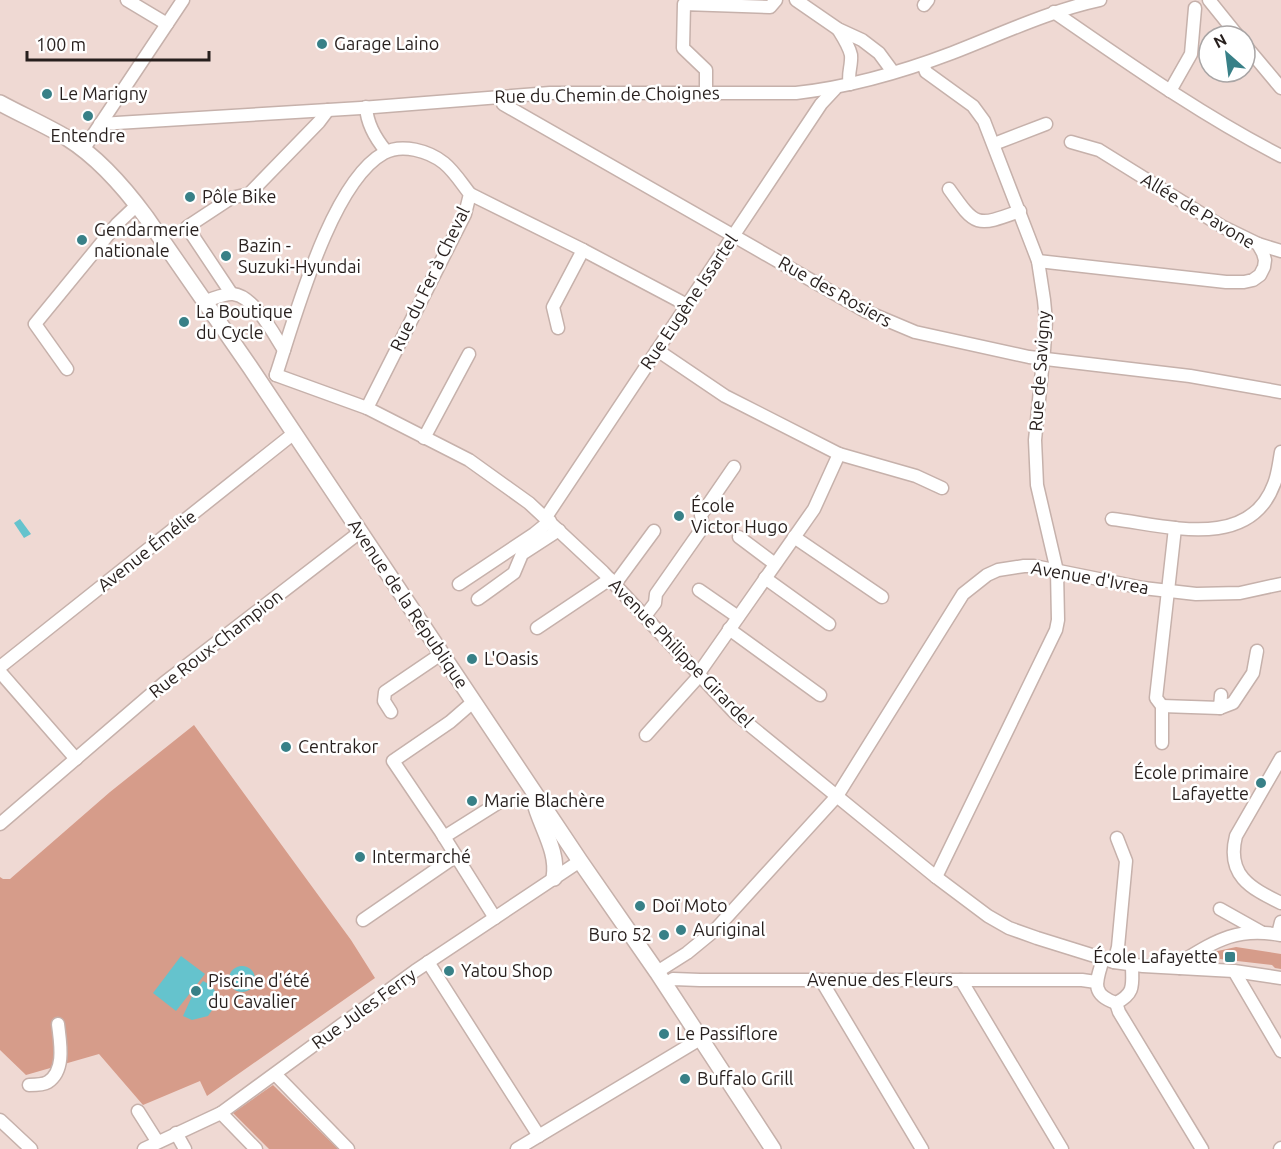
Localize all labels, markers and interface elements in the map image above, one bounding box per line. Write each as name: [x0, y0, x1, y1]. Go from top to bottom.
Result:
scale bar: [27, 24, 208, 62]
north arrow: [1197, 24, 1257, 84]
text: N: [1210, 30, 1229, 52]
place label: Garage Laino: [334, 33, 439, 53]
text: 100 m: [36, 34, 86, 54]
marker: Garage Laino: [315, 37, 329, 51]
street label: Rue du Chemin de Choignes: [494, 82, 720, 106]
place label: Le Marigny: [59, 83, 148, 103]
marker: Le Marigny: [40, 87, 54, 101]
marker: Entendre: [81, 109, 95, 123]
place label: Entendre: [51, 125, 125, 145]
street label: Allée de Pavone: [1138, 168, 1259, 252]
place label: Pôle Bike: [202, 186, 276, 206]
marker: Pôle Bike: [183, 190, 197, 204]
street label: Rue du Fer à Cheval: [385, 203, 473, 354]
place label: Gendarmerie nationale: [94, 219, 199, 260]
street label: Rue Eugène Issartel: [636, 230, 741, 373]
marker: Gendarmerie nationale: [75, 233, 89, 247]
place label: Bazin - Suzuki-Hyundai: [238, 235, 361, 276]
marker: Bazin - Suzuki-Hyundai: [219, 249, 233, 263]
street label: Rue des Rosiers: [775, 252, 896, 331]
place label: La Boutique du Cycle: [196, 301, 293, 342]
street label: Rue de Savigny: [1025, 309, 1053, 432]
marker: La Boutique du Cycle: [177, 315, 191, 329]
place label: École Victor Hugo: [691, 494, 788, 536]
street label: Avenue Émélie: [93, 505, 200, 595]
marker: École Victor Hugo: [672, 509, 686, 523]
street label: Avenue de la République: [345, 515, 473, 692]
street label: Avenue d'Ivrea: [1030, 557, 1151, 597]
street label: Avenue Philippe Girardel: [605, 574, 758, 731]
street label: Rue Roux-Champion: [145, 585, 286, 701]
place label: L'Oasis: [484, 648, 539, 668]
marker: L'Oasis: [465, 652, 479, 666]
place label: Centrakor: [298, 736, 379, 756]
marker: Centrakor: [279, 740, 293, 754]
place label: École primaire Lafayette: [1134, 761, 1249, 803]
marker: École primaire Lafayette: [1254, 776, 1268, 790]
place label: Marie Blachère: [484, 790, 605, 810]
marker: Marie Blachère: [465, 794, 479, 808]
place label: Intermarché: [372, 846, 471, 866]
marker: Intermarché: [353, 850, 367, 864]
place label: Doï Moto: [652, 895, 727, 915]
marker: Doï Moto: [633, 899, 647, 913]
place label: Auriginal: [693, 919, 765, 939]
marker: Auriginal: [674, 923, 688, 937]
place label: Buro 52: [589, 924, 652, 944]
marker: Buro 52: [657, 928, 671, 942]
place label: École Lafayette: [1093, 945, 1218, 966]
marker: École Lafayette: [1223, 950, 1237, 964]
place label: Yatou Shop: [461, 960, 553, 980]
street label: Rue Jules Ferry: [308, 964, 419, 1053]
marker: Yatou Shop: [442, 964, 456, 978]
street label: Avenue des Fleurs: [807, 969, 953, 989]
place label: Piscine d'été du Cavalier: [208, 970, 310, 1011]
marker: Piscine d'été du Cavalier: [189, 984, 203, 998]
place label: Le Passiflore: [676, 1023, 778, 1043]
marker: Le Passiflore: [657, 1027, 671, 1041]
place label: Buffalo Grill: [697, 1068, 794, 1088]
marker: Buffalo Grill: [678, 1072, 692, 1086]

